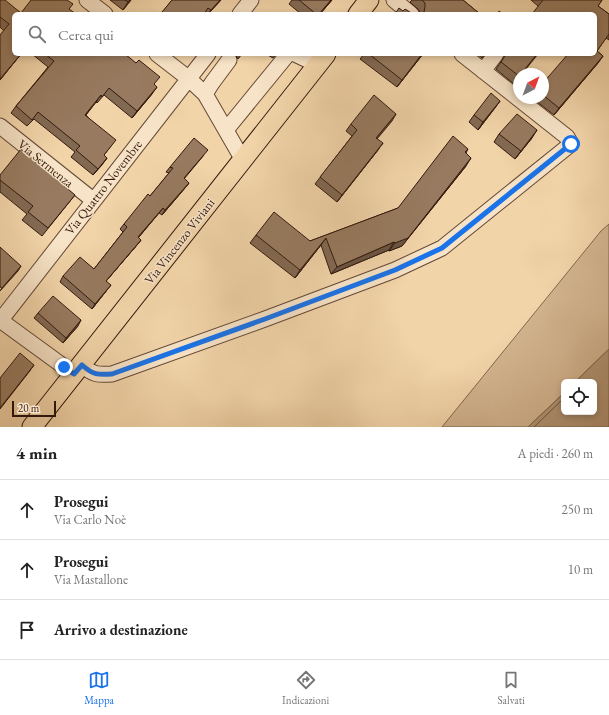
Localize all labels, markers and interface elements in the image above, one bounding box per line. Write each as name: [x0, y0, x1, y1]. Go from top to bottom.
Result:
search box: [12, 12, 597, 56]
icon: search: [26, 23, 48, 45]
text: Cerca qui: [58, 25, 114, 44]
north arrow: [513, 68, 549, 104]
route start: [562, 135, 580, 153]
street label: Via Sermenza: [14, 136, 78, 192]
street label: Via Quattro Novembre: [61, 136, 146, 238]
street label: Via Vincenzo Viviani: [140, 195, 218, 288]
route end: [55, 358, 73, 376]
map controls: [561, 379, 597, 415]
button: locate: [561, 379, 597, 415]
scale bar: [12, 399, 56, 418]
text: 20 m: [18, 401, 39, 415]
text: 4 min: [16, 442, 57, 464]
text: A piedi · 260 m: [518, 445, 593, 462]
text: Prosegui: [54, 492, 109, 511]
icon: ahead: [16, 499, 38, 521]
text: 250 m: [562, 501, 593, 518]
text: Via Carlo Noè: [54, 511, 126, 528]
text: Prosegui: [54, 552, 109, 571]
icon: ahead: [16, 559, 38, 581]
text: 10 m: [568, 561, 593, 578]
text: Via Mastallone: [54, 571, 128, 588]
icon: arrive: [16, 619, 38, 641]
text: Arrivo a destinazione: [54, 620, 188, 639]
tab: Mappa: [84, 669, 114, 707]
tab: Indicazioni: [282, 669, 329, 707]
tab: Salvati: [498, 669, 525, 707]

